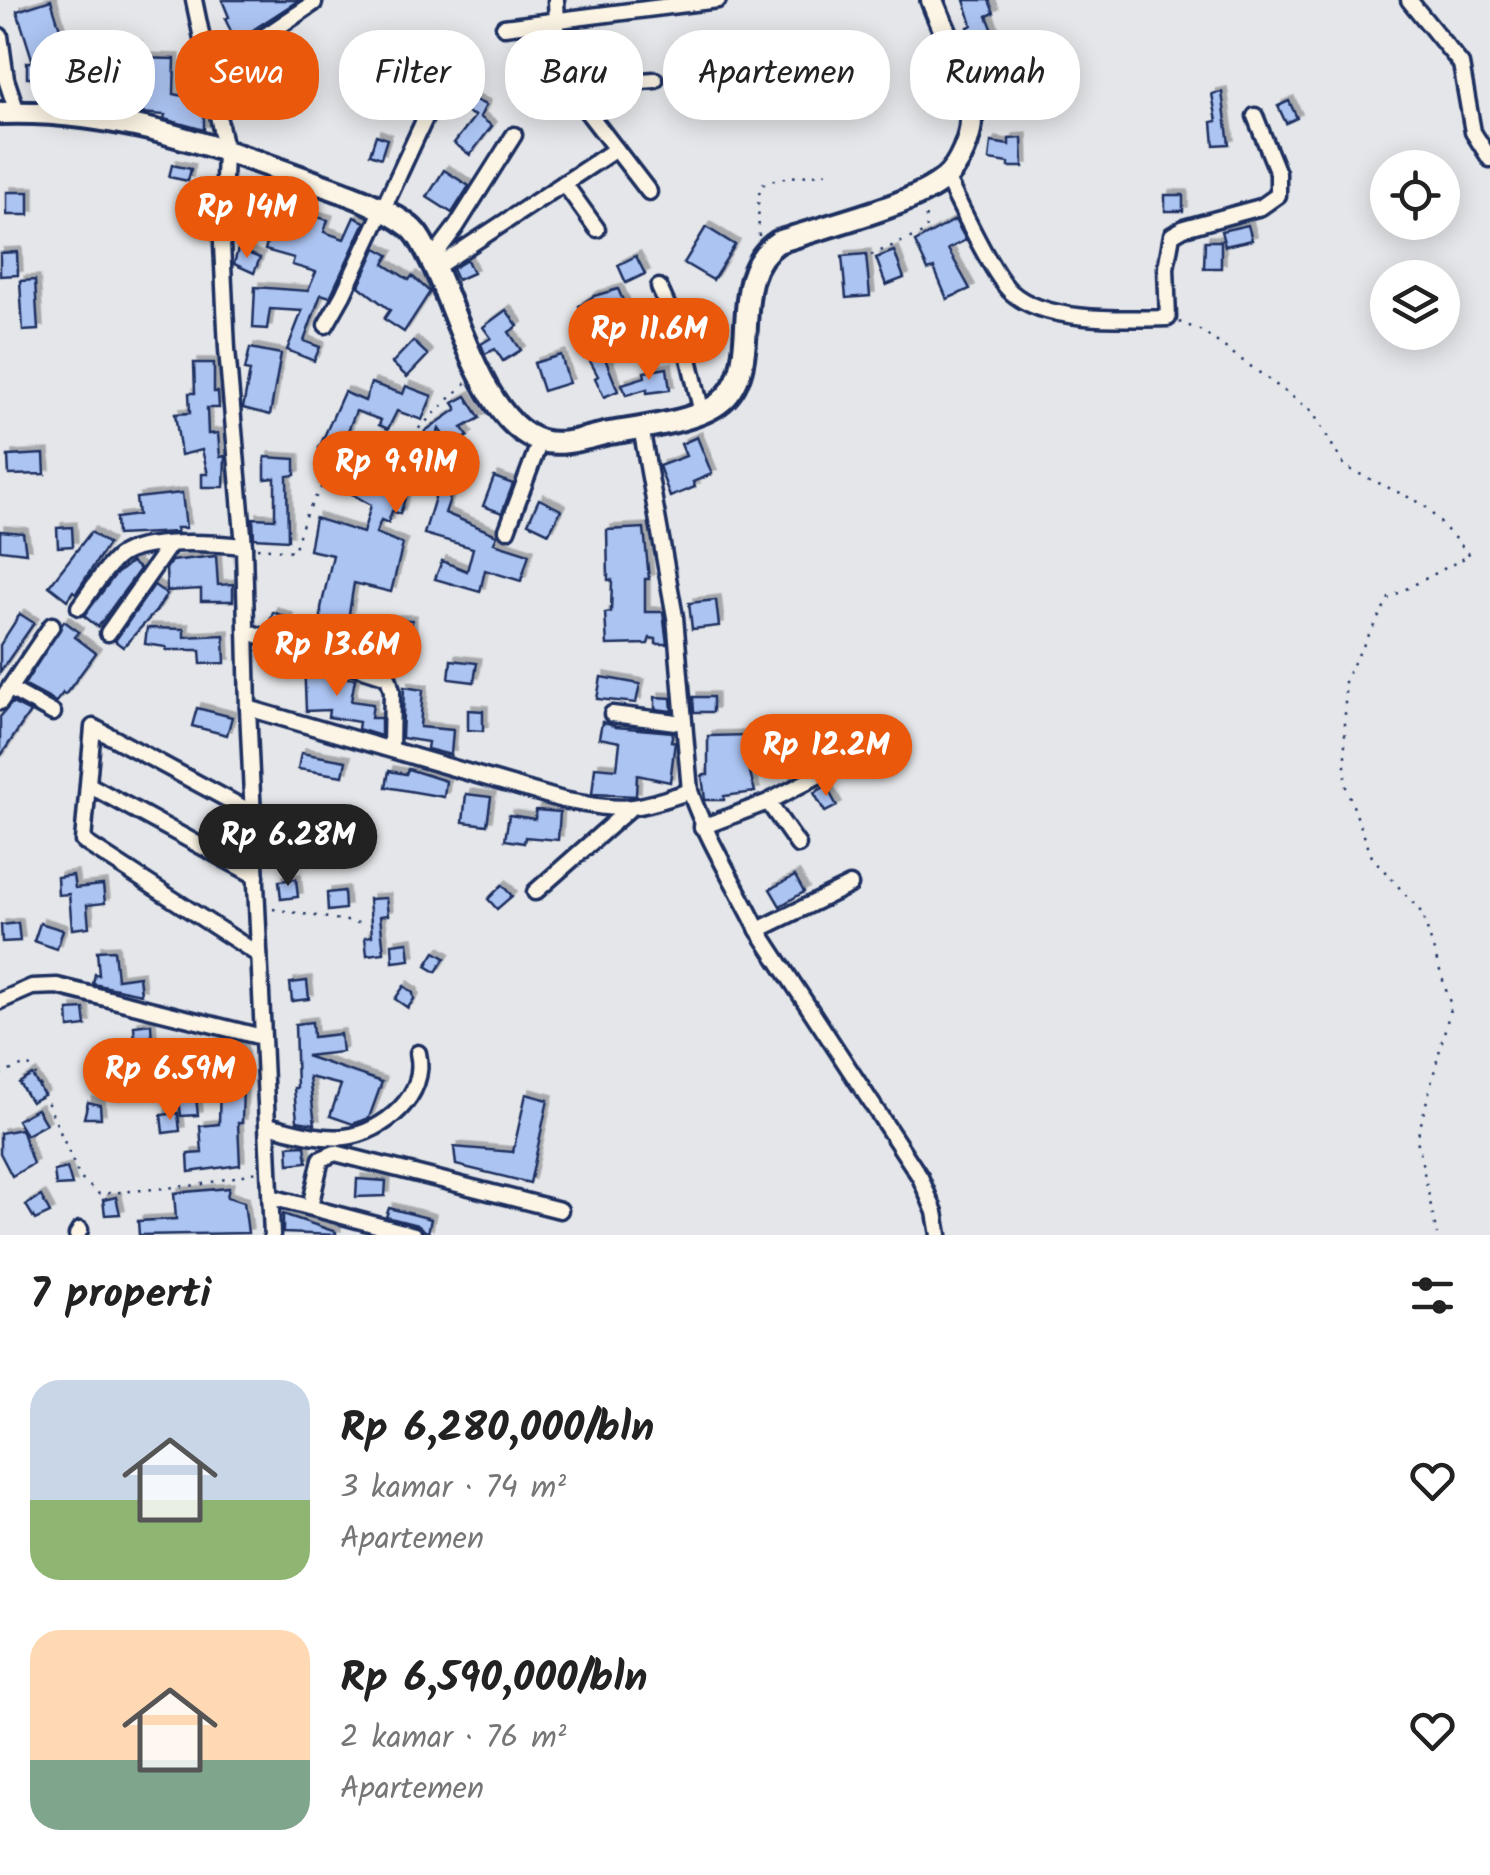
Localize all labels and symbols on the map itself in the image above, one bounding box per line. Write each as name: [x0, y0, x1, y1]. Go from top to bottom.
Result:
pin: Rp 14M: [166, 176, 328, 261]
pin: Rp 11.6M: [546, 298, 752, 383]
pin: Rp 9.91M: [293, 431, 499, 516]
pin: Rp 13.6M: [234, 614, 440, 699]
pin: Rp 12.2M: [723, 714, 929, 799]
pin: Rp 6.28M: [185, 804, 391, 889]
pin: Rp 6.59M: [67, 1038, 273, 1123]

